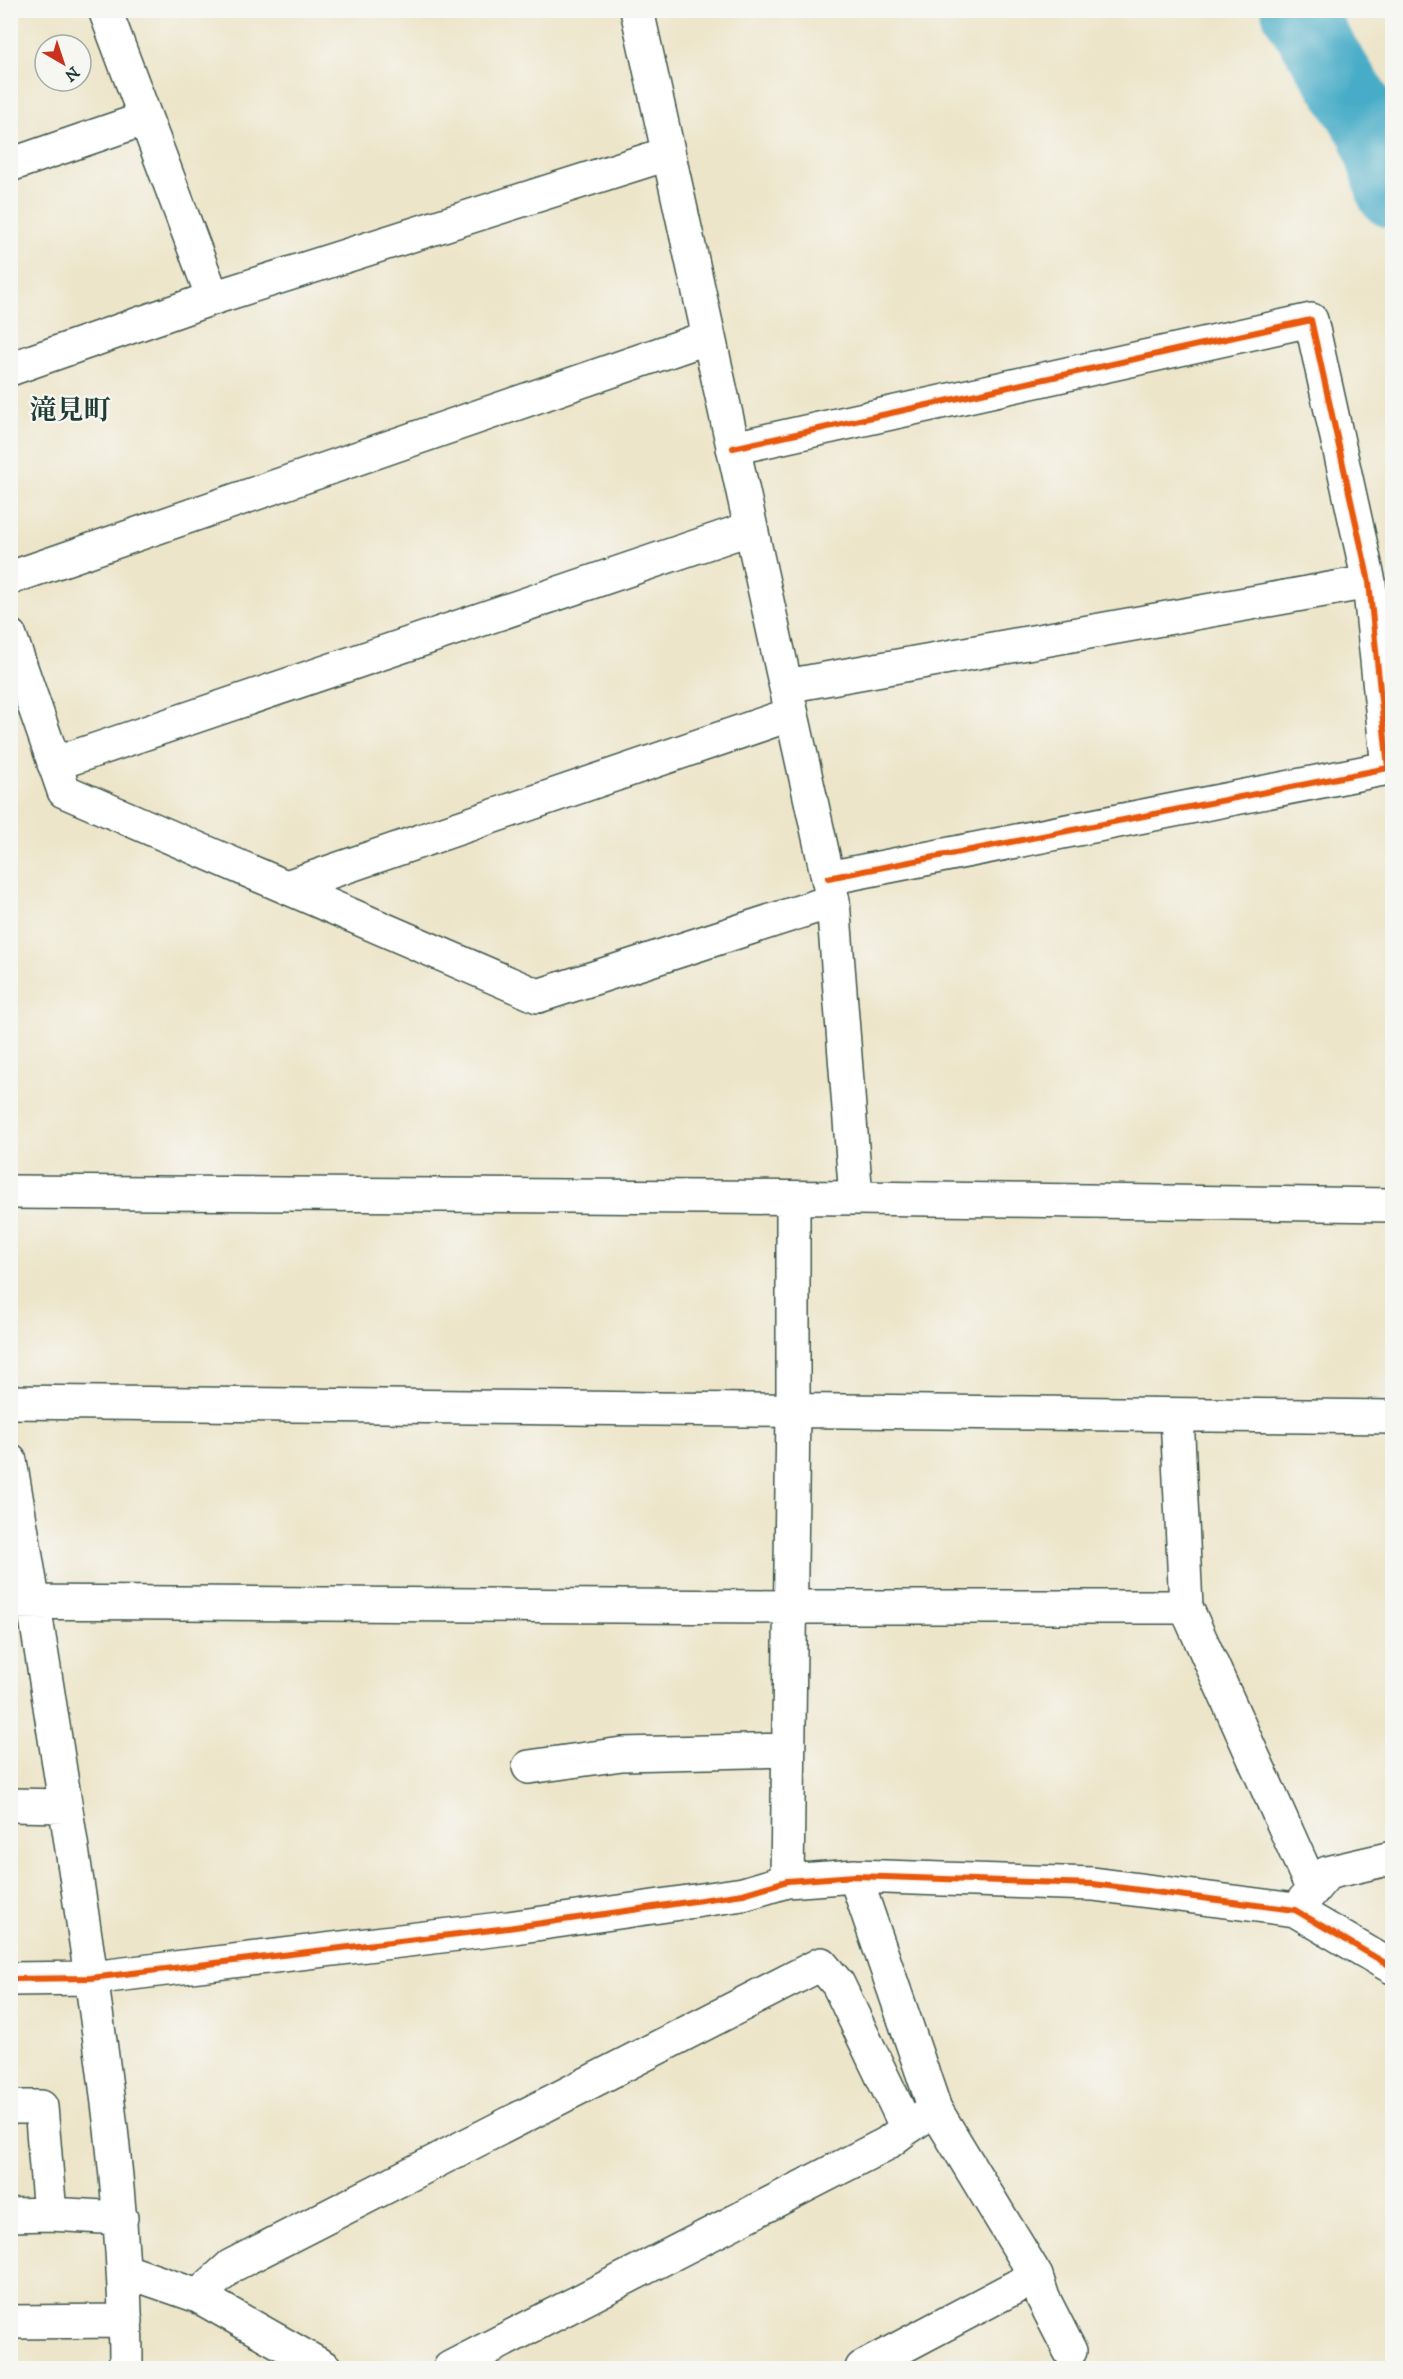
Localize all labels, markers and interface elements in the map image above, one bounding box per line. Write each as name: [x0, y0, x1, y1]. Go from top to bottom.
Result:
north arrow: [33, 33, 93, 93]
text: N: [60, 62, 83, 86]
district label: 滝見町: [30, 394, 111, 428]

